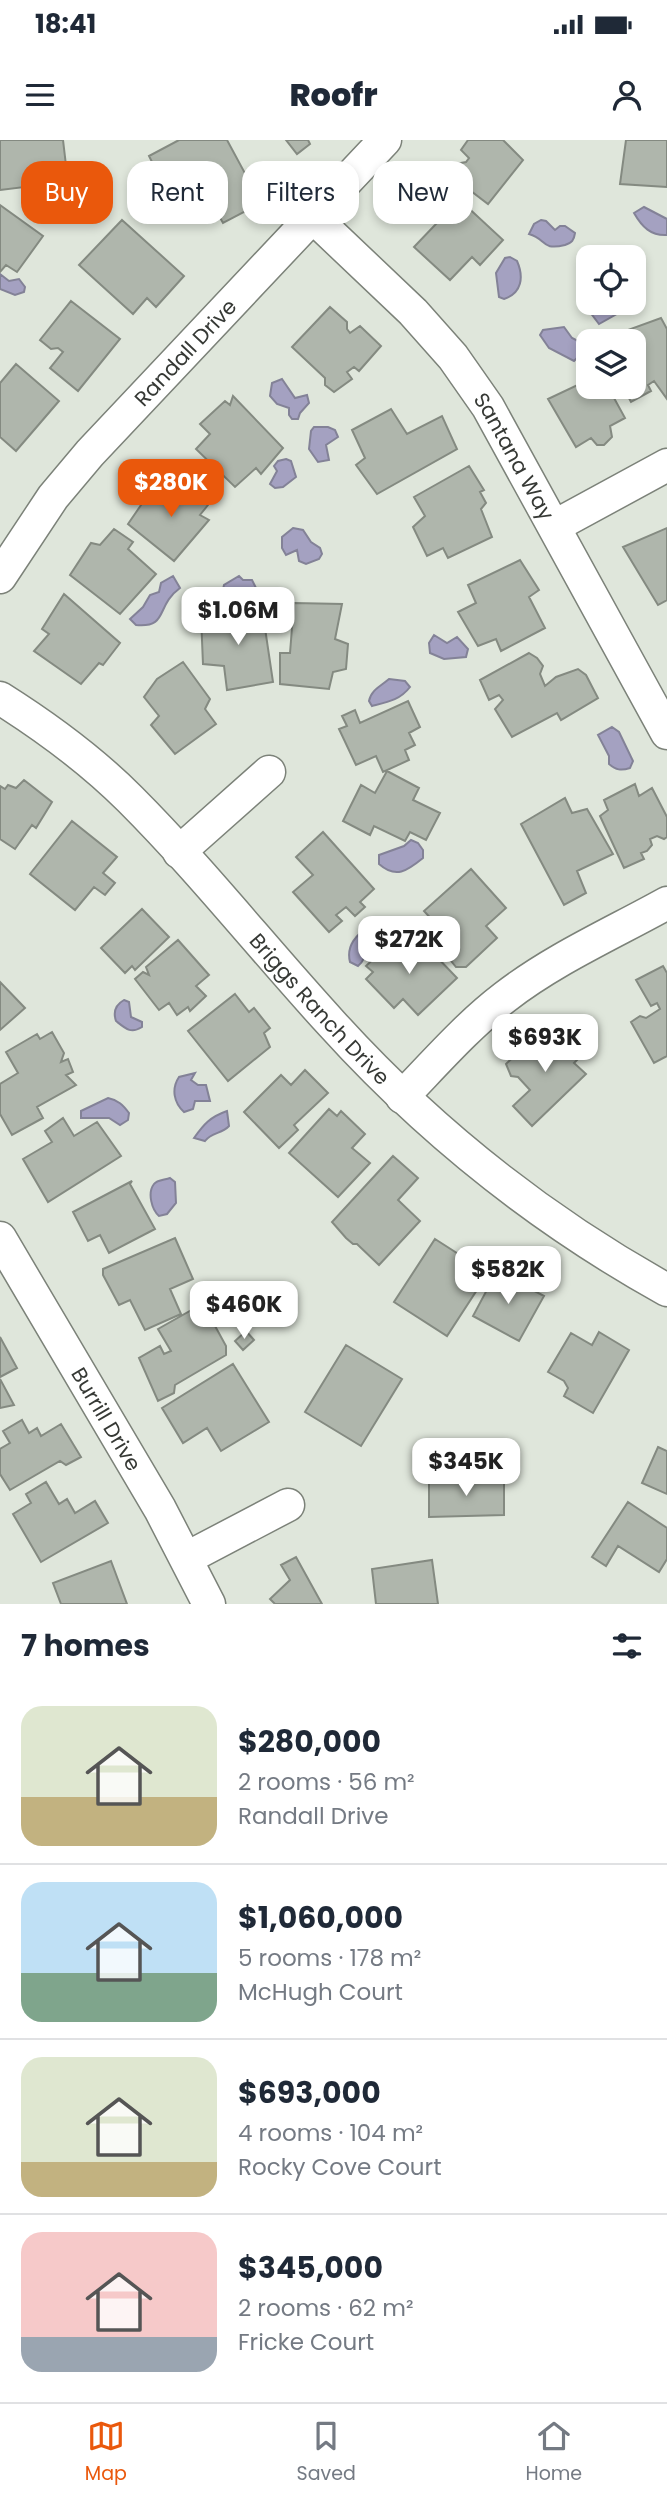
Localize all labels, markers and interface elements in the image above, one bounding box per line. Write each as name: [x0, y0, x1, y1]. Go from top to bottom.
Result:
text: 18:41: [35, 6, 96, 42]
text: Roofr: [289, 72, 378, 117]
icon: menu: [21, 76, 59, 114]
icon: person: [608, 76, 646, 114]
chip: Buy: [21, 161, 113, 224]
chip: Rent: [127, 161, 228, 224]
chip: Filters: [242, 161, 359, 224]
chip: New: [373, 161, 473, 224]
map controls: [576, 245, 646, 399]
button: locate: [576, 245, 646, 315]
street label: Randall Drive: [127, 292, 243, 412]
button: layers: [576, 329, 646, 399]
street label: Santana Way: [468, 386, 562, 525]
pin: $280K: [122, 460, 220, 519]
text: $280K: [134, 466, 208, 498]
pin: $1.06M: [181, 588, 295, 647]
text: $1.06M: [197, 594, 279, 626]
pin: $272K: [360, 916, 458, 976]
text: $272K: [374, 923, 444, 955]
street label: Briggs Ranch Drive: [243, 927, 397, 1091]
pin: $693K: [496, 1014, 594, 1074]
text: $693K: [508, 1021, 582, 1053]
pin: $582K: [459, 1246, 557, 1306]
text: $582K: [471, 1253, 545, 1285]
pin: $460K: [195, 1282, 293, 1341]
text: $460K: [206, 1288, 282, 1320]
street label: Burrill Drive: [65, 1362, 149, 1476]
pin: $345K: [417, 1438, 515, 1498]
text: $345K: [428, 1445, 504, 1477]
text: 7 homes: [21, 1624, 150, 1667]
icon: filters: [608, 1627, 646, 1665]
text: $280,000: [238, 1720, 381, 1763]
icon: home: [77, 1734, 161, 1818]
text: 2 rooms · 56 m²: [238, 1766, 415, 1798]
text: Randall Drive: [238, 1800, 388, 1832]
text: $1,060,000: [238, 1896, 403, 1939]
icon: home: [77, 1910, 161, 1994]
text: 5 rooms · 178 m²: [238, 1942, 421, 1974]
text: McHugh Court: [238, 1976, 403, 2008]
text: $693,000: [238, 2071, 381, 2114]
icon: home: [77, 2085, 161, 2169]
text: 4 rooms · 104 m²: [238, 2117, 423, 2149]
text: Rocky Cove Court: [238, 2151, 442, 2183]
text: $345,000: [238, 2246, 383, 2289]
icon: home: [77, 2260, 161, 2344]
text: 2 rooms · 62 m²: [238, 2292, 414, 2324]
text: Fricke Court: [238, 2326, 374, 2358]
tab: Map: [85, 2417, 127, 2488]
tab: Saved: [297, 2417, 356, 2488]
tab: Home: [525, 2417, 582, 2488]

